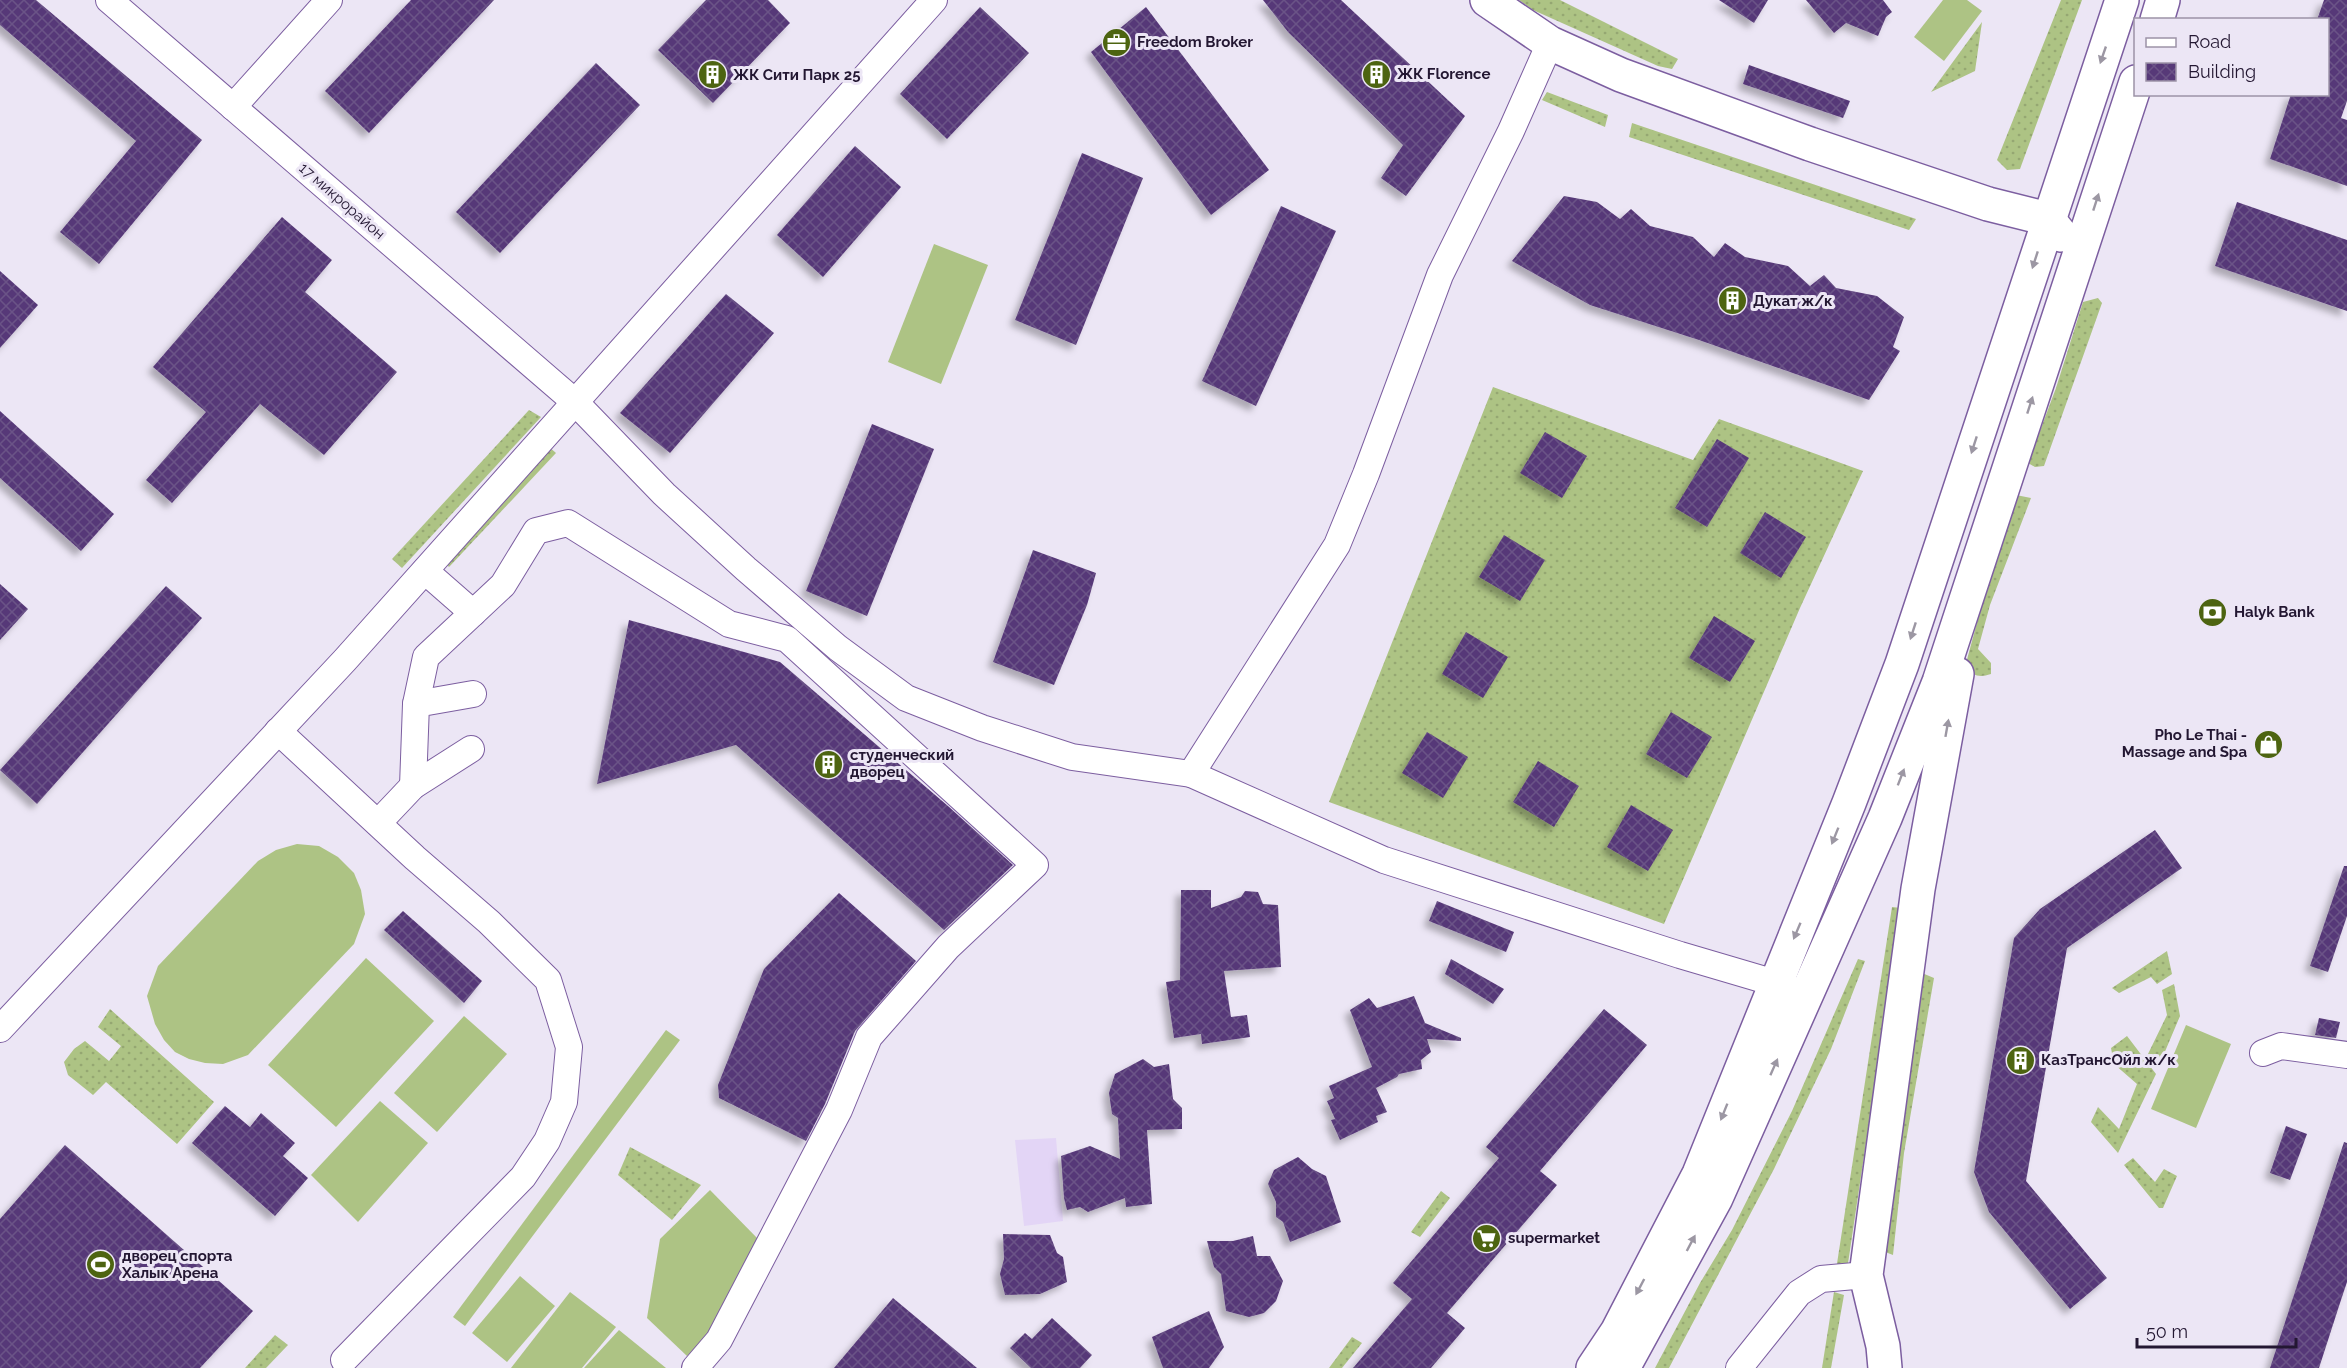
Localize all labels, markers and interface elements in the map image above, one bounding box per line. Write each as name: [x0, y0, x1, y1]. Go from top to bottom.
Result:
legend: [2134, 18, 2329, 96]
office icon: Freedom Broker: [1100, 26, 1132, 58]
text: Road: [2188, 31, 2231, 52]
place label: Freedom Broker: [1137, 33, 1253, 51]
one-way arrow: [2098, 46, 2108, 64]
building icon: ЖК Florence: [1360, 58, 1392, 90]
building icon: ЖК Сити Парк 25: [696, 59, 728, 91]
text: Building: [2188, 61, 2256, 82]
place label: ЖК Florence: [1397, 65, 1490, 83]
place label: ЖК Сити Парк 25: [733, 66, 861, 84]
street label: 17 микрорайон: [295, 159, 389, 243]
one-way arrow: [2092, 193, 2102, 211]
one-way arrow: [2029, 251, 2039, 269]
building icon: Дукат ж/к: [1716, 285, 1748, 317]
place label: Дукат ж/к: [1753, 292, 1833, 310]
one-way arrow: [2026, 396, 2035, 414]
one-way arrow: [1968, 436, 1978, 454]
bank icon: Halyk Bank: [2197, 596, 2229, 628]
place label: Halyk Bank: [2234, 603, 2315, 621]
one-way arrow: [1907, 622, 1917, 640]
one-way arrow: [1943, 718, 1952, 737]
place label: Pho Le Thai - Massage and Spa: [2122, 726, 2247, 761]
shop icon: Pho Le Thai - Massage and Spa: [2252, 728, 2284, 760]
place label: студенческий дворец: [850, 746, 954, 781]
building icon: студенческий дворец: [813, 748, 845, 780]
one-way arrow: [1897, 768, 1906, 786]
one-way arrow: [1830, 828, 1840, 846]
one-way arrow: [1792, 922, 1802, 940]
building icon: КазТрансОйл ж/к: [2004, 1044, 2036, 1076]
place label: КазТрансОйл ж/к: [2041, 1051, 2176, 1069]
one-way arrow: [1770, 1058, 1779, 1075]
one-way arrow: [1719, 1103, 1729, 1121]
supermarket icon: supermarket: [1471, 1222, 1503, 1254]
place label: supermarket: [1508, 1229, 1600, 1247]
one-way arrow: [1686, 1234, 1696, 1251]
place label: дворец спорта Халык Арена: [121, 1247, 233, 1282]
sports icon: дворец спорта Халык Арена: [85, 1249, 117, 1281]
one-way arrow: [1635, 1279, 1645, 1296]
scale bar: [2137, 1311, 2296, 1349]
text: 50 m: [2146, 1321, 2188, 1342]

